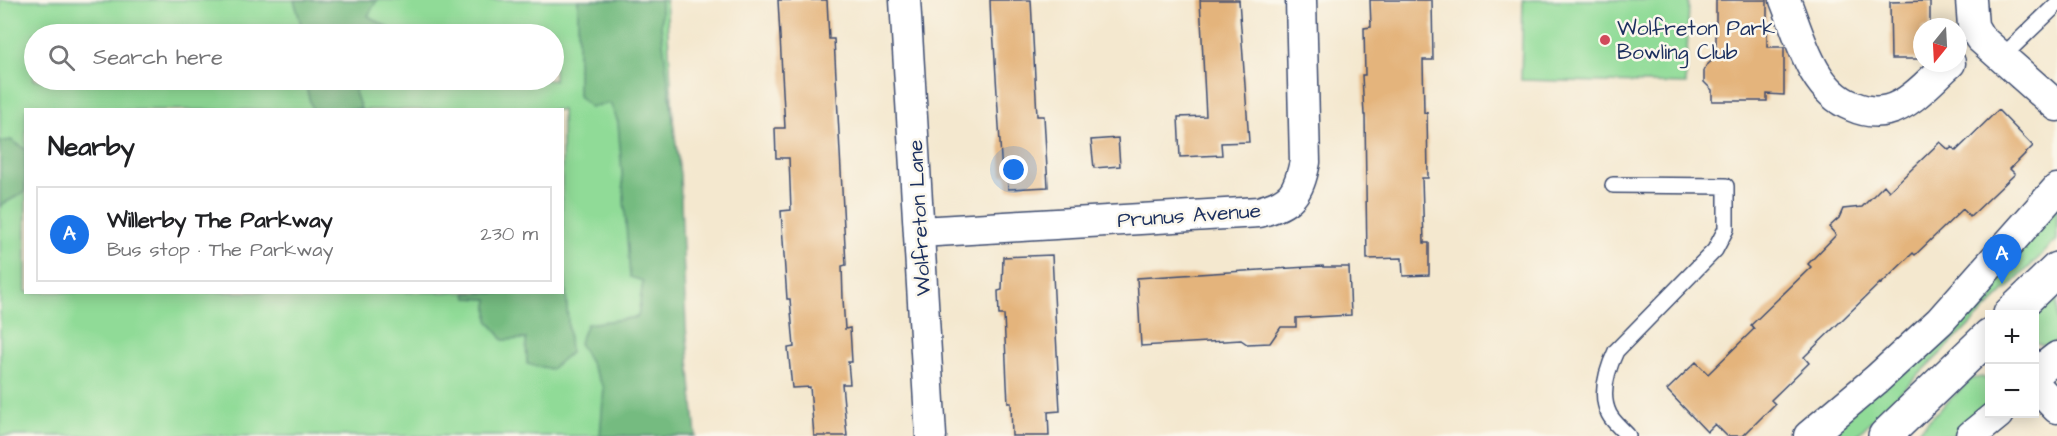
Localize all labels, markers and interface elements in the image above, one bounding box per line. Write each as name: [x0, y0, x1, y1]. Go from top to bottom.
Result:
place label: Wolfreton Park Bowling Club: [1617, 14, 1775, 69]
north arrow: [1913, 18, 1967, 72]
search box: [24, 24, 564, 90]
marker: Wolfreton Park Bowling Club: [1598, 33, 1612, 47]
icon: search: [45, 41, 78, 74]
text: Search here: [93, 42, 223, 73]
text: Nearby: [48, 129, 135, 165]
street label: Wolfreton Lane: [901, 139, 938, 297]
your location: [999, 155, 1028, 184]
street label: Prunus Avenue: [1116, 196, 1262, 235]
text: Willerby The Parkway: [107, 205, 332, 236]
text: A: [63, 220, 76, 248]
text: 230 m: [480, 220, 538, 248]
pin: A: [1982, 234, 2022, 284]
text: Bus stop · The Parkway: [107, 236, 334, 264]
map controls: [1985, 310, 2039, 418]
button: +: [1985, 310, 2039, 364]
button: −: [1985, 364, 2039, 418]

